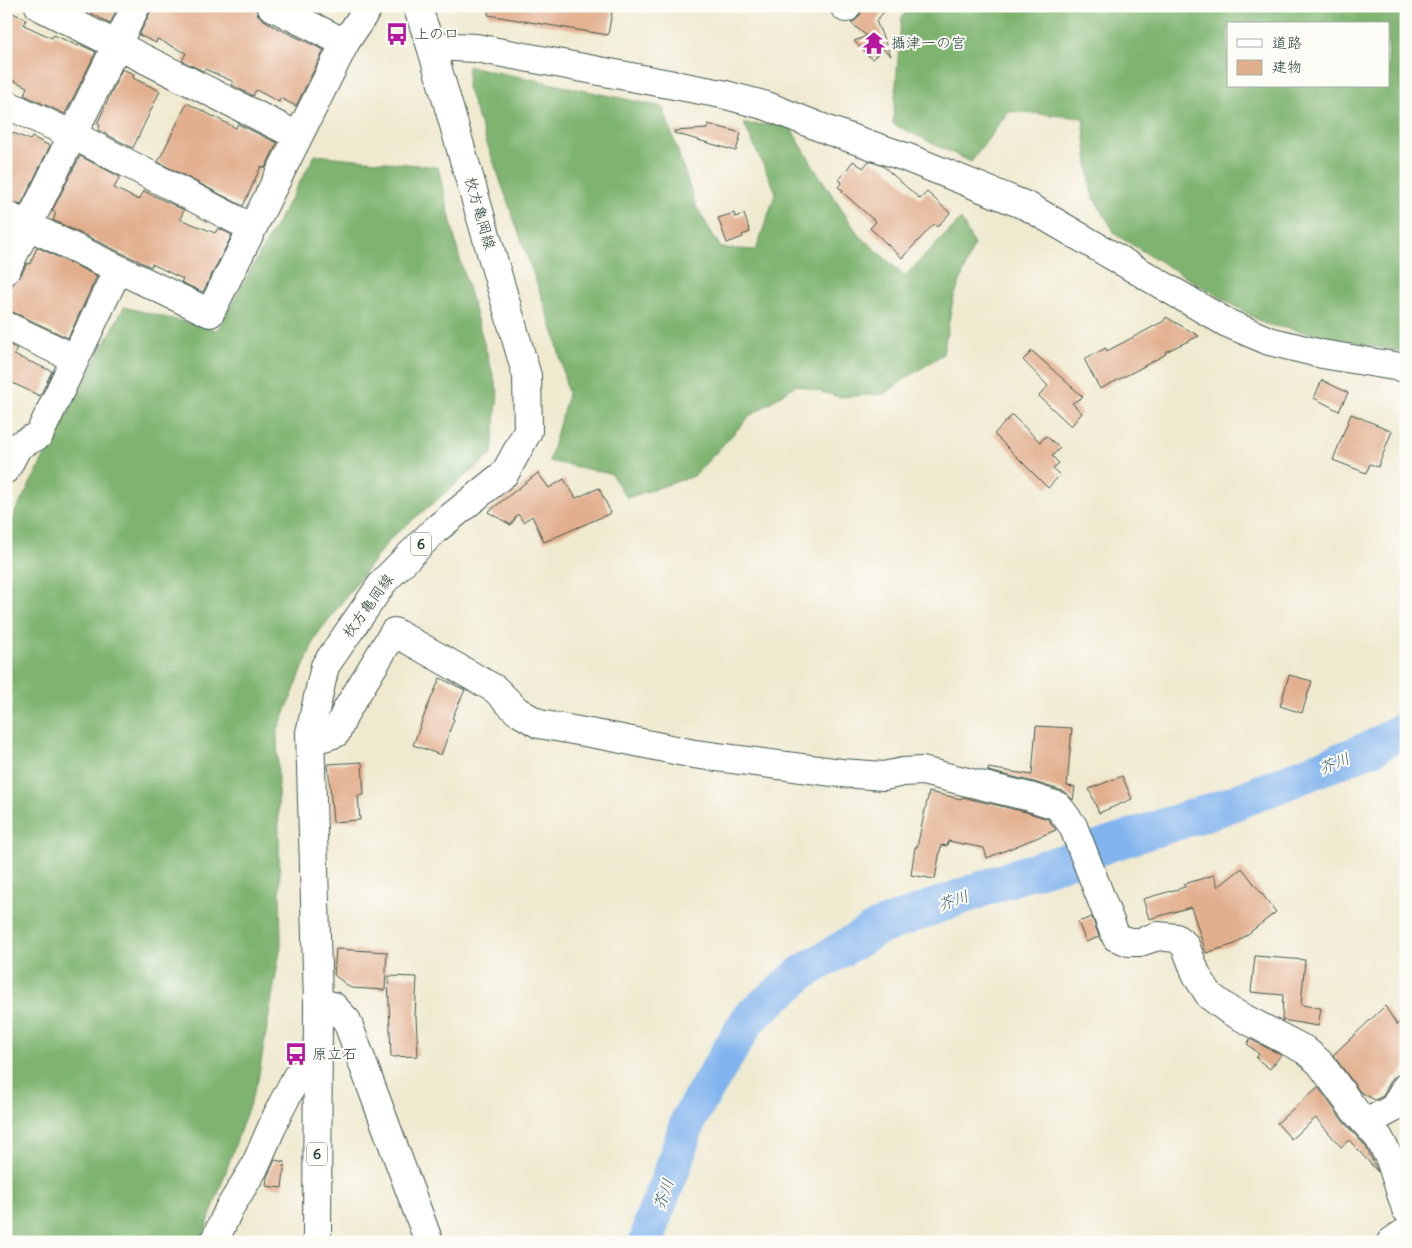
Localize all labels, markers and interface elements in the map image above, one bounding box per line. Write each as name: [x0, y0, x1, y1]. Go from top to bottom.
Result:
bus stop icon: 上の口: [384, 21, 410, 47]
legend: [1227, 22, 1390, 88]
place label: 上の口: [414, 24, 459, 43]
temple icon: 攝津一の宮: [861, 30, 887, 56]
place label: 攝津一の宮: [891, 33, 966, 52]
text: 道路: [1272, 33, 1302, 52]
text: 建物: [1272, 57, 1302, 76]
street label: 枚方亀岡線: [461, 174, 500, 252]
road number: 6: [411, 532, 431, 556]
street label: 枚方亀岡線: [338, 570, 397, 642]
water label: 芥川: [1315, 748, 1353, 778]
water label: 芥川: [935, 885, 971, 915]
bus stop icon: 原立石: [283, 1041, 309, 1067]
place label: 原立石: [312, 1044, 357, 1063]
road number: 6: [307, 1142, 327, 1166]
water label: 芥川: [648, 1176, 678, 1212]

